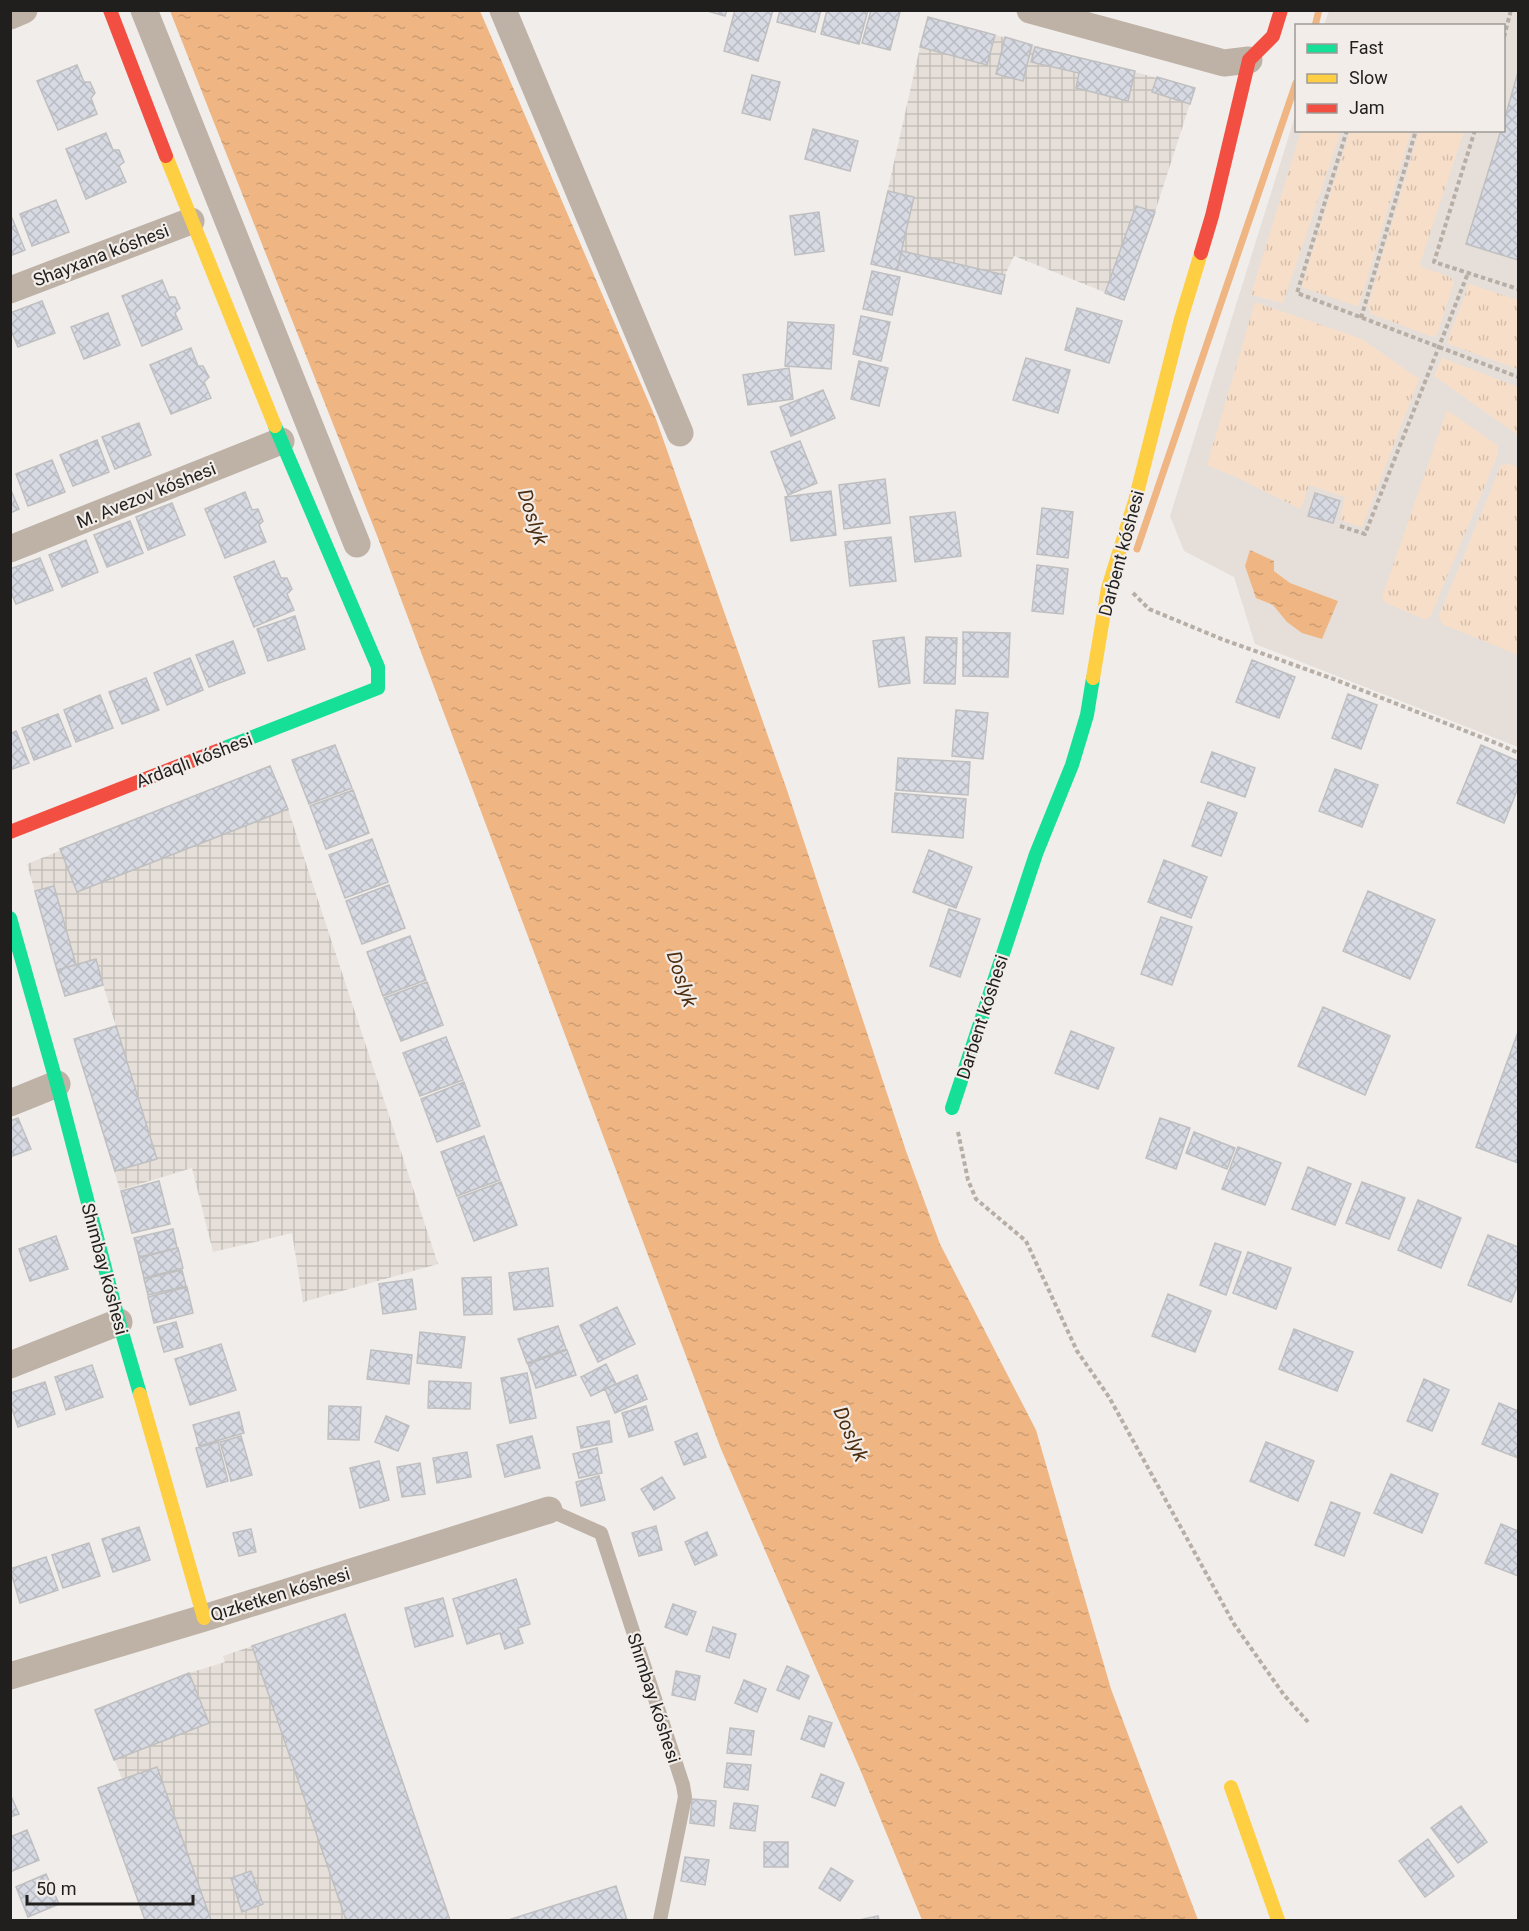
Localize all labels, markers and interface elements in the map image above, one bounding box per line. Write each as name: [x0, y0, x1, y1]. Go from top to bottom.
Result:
legend: [1295, 24, 1505, 132]
text: Fast: [1349, 37, 1384, 58]
text: Slow: [1349, 67, 1388, 88]
text: Jam: [1349, 97, 1385, 118]
street label: Shayxana kóshesi: [30, 219, 172, 291]
street label: M. Avezov kóshesi: [73, 457, 219, 533]
water label: Doslyk: [513, 486, 554, 549]
street label: Darbent kóshesi: [1094, 488, 1148, 618]
street label: Ardaqlı kóshesi: [133, 728, 255, 792]
water label: Doslyk: [662, 948, 703, 1011]
street label: Darbent kóshesi: [952, 952, 1012, 1082]
street label: Shımbay kóshesi: [77, 1201, 133, 1337]
water label: Doslyk: [828, 1403, 874, 1466]
street label: Qızketken kóshesi: [208, 1563, 352, 1625]
street label: Shımbay kóshesi: [623, 1630, 685, 1766]
scale bar: [27, 1868, 194, 1906]
text: 50 m: [36, 1878, 76, 1899]

